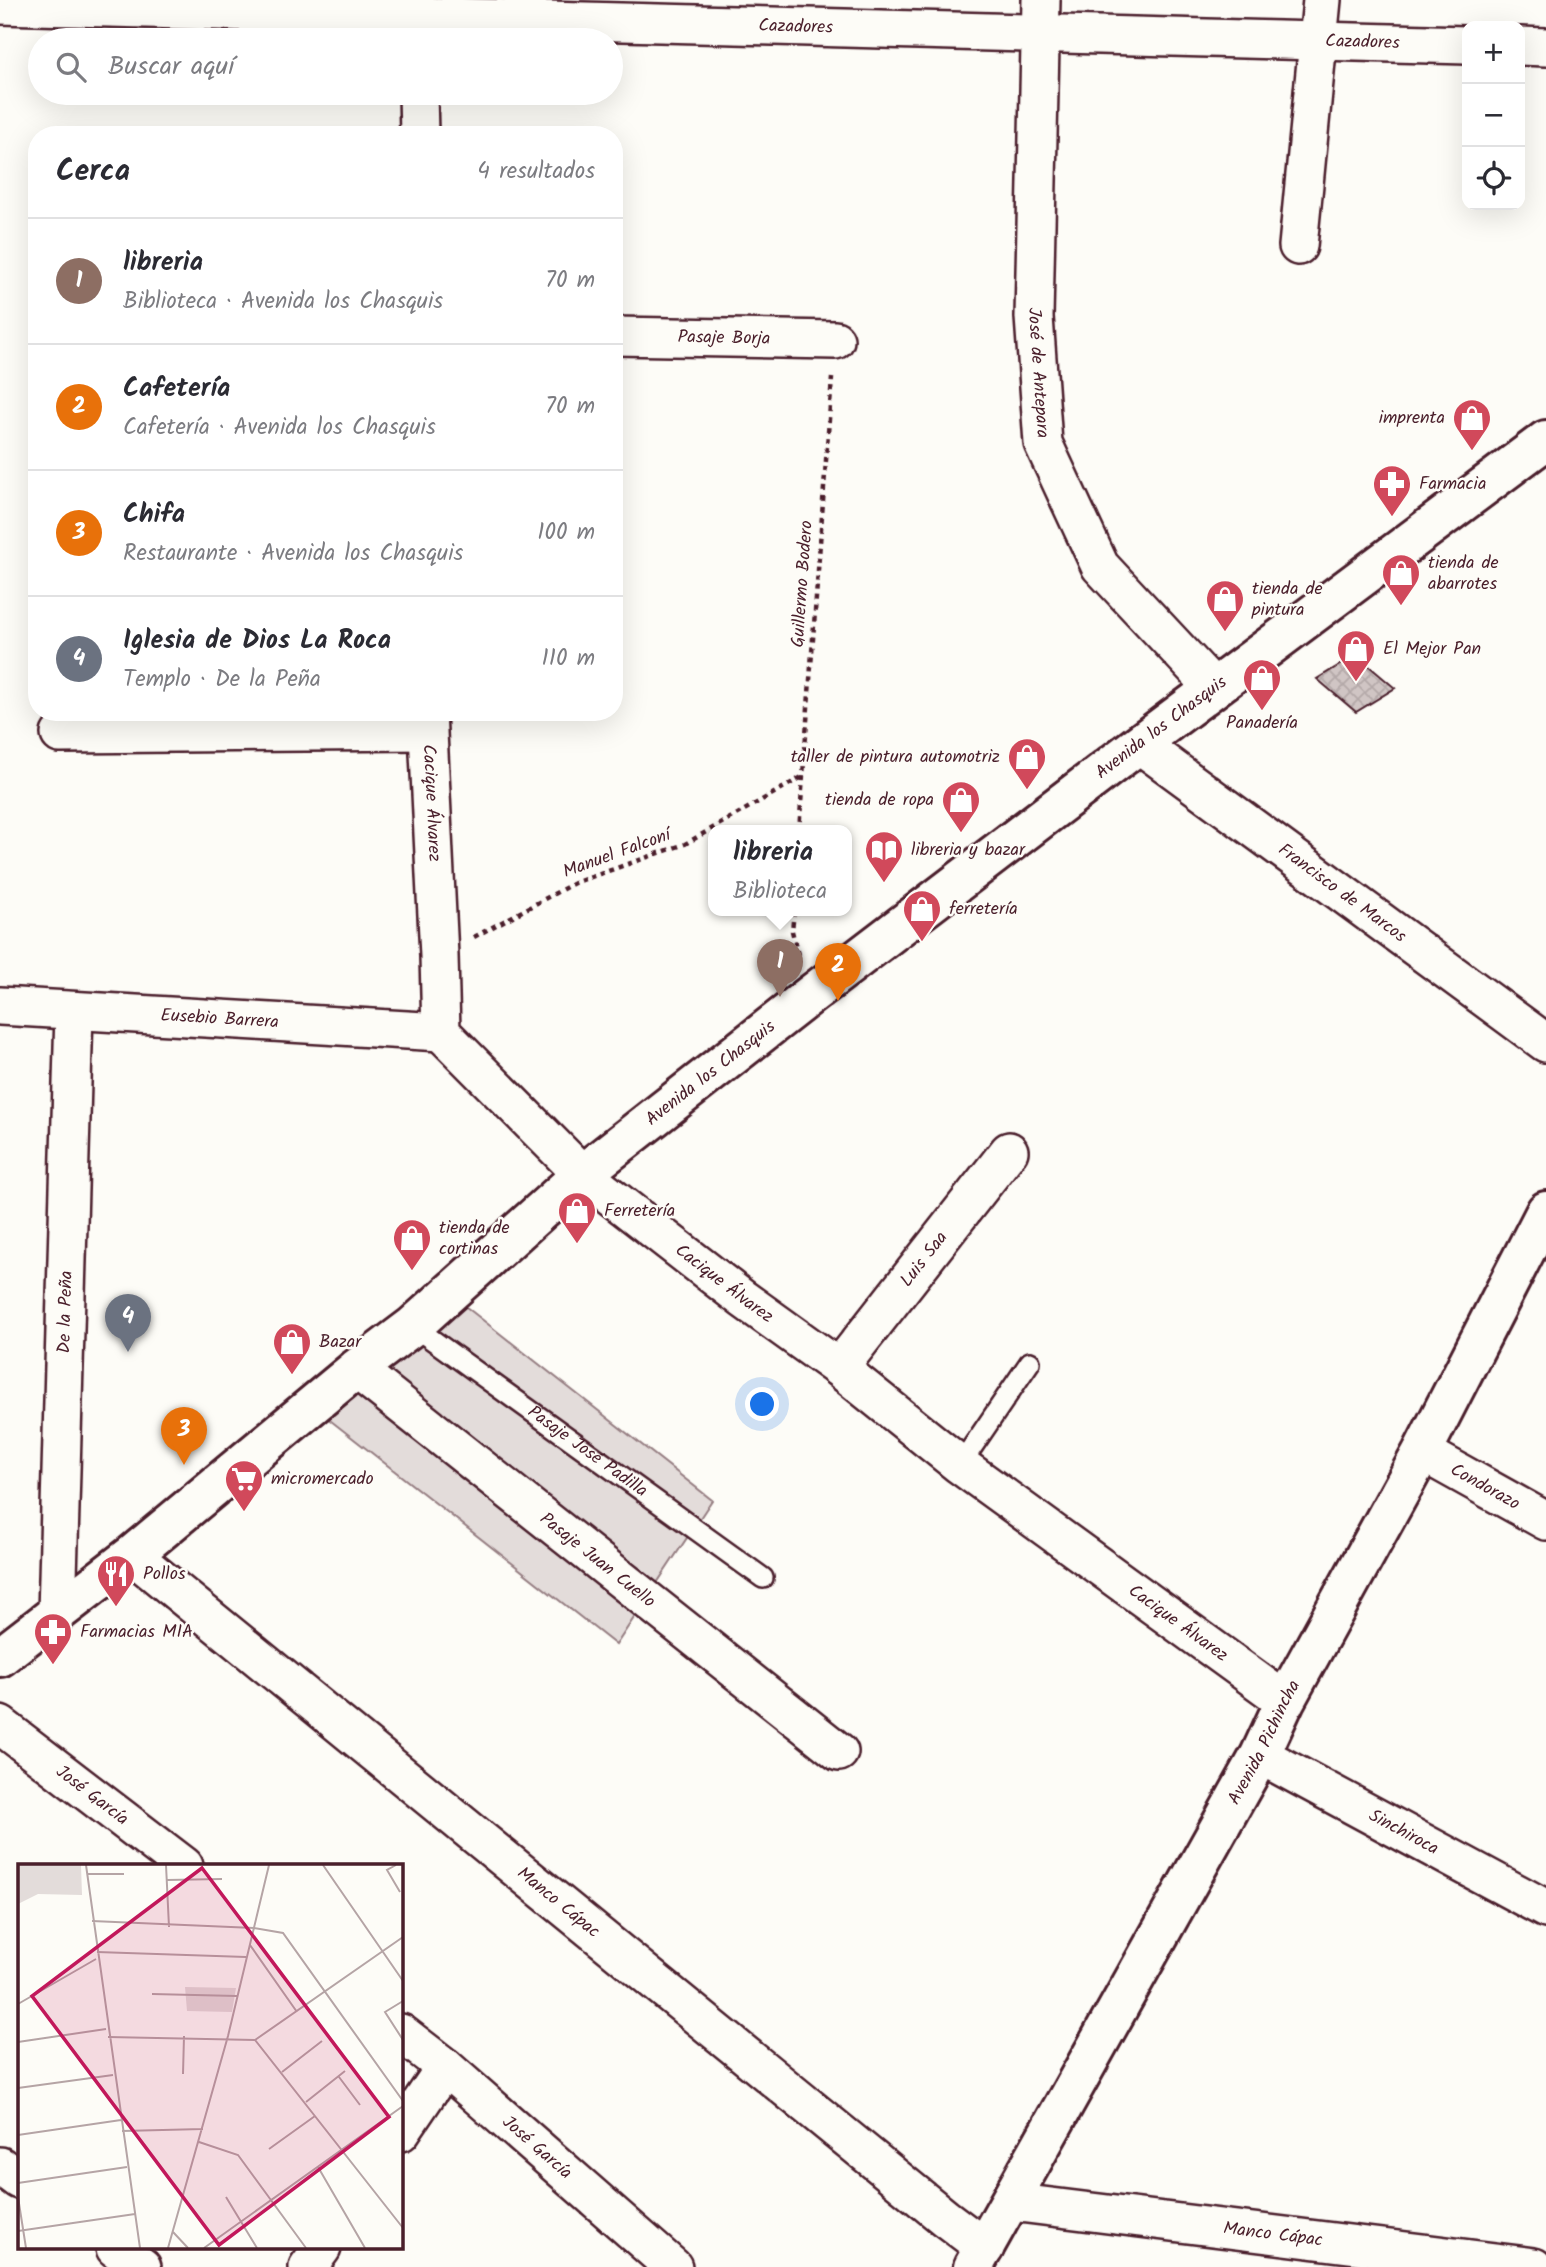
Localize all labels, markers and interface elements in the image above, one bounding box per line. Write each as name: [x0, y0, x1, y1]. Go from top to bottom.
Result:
street label: Cazadores: [758, 11, 834, 42]
map controls: [1462, 21, 1525, 210]
button: +: [1462, 21, 1525, 84]
street label: Cazadores: [1325, 27, 1400, 58]
search box: [28, 28, 623, 105]
text: Buscar aquí: [108, 46, 234, 88]
icon: search: [52, 48, 90, 86]
button: −: [1462, 84, 1525, 147]
button: locate: [1462, 147, 1525, 210]
text: Cerca: [56, 148, 130, 196]
text: 4 resultados: [477, 154, 595, 190]
text: libreria: [123, 242, 203, 284]
text: 1: [76, 263, 82, 299]
text: 70 m: [545, 263, 595, 299]
text: Biblioteca · Avenida los Chasquis: [123, 284, 443, 320]
street label: José de Antepara: [1019, 307, 1057, 439]
street label: Pasaje Borja: [677, 323, 771, 353]
text: Cafetería: [123, 368, 230, 410]
text: 2: [72, 389, 86, 425]
text: 70 m: [545, 389, 595, 425]
shop icon: imprenta: [1451, 397, 1493, 452]
place label: imprenta: [1379, 404, 1445, 433]
text: Cafetería · Avenida los Chasquis: [123, 410, 436, 446]
pharmacy icon: Farmacia: [1371, 463, 1413, 518]
place label: Farmacia: [1419, 470, 1486, 499]
text: Chifa: [123, 494, 185, 536]
text: 3: [73, 515, 85, 551]
text: 100 m: [537, 515, 595, 551]
street label: Guillermo Bodero: [784, 519, 822, 649]
text: Restaurante · Avenida los Chasquis: [123, 536, 463, 572]
place label: tienda de abarrotes: [1428, 549, 1499, 599]
shop icon: tienda de abarrotes: [1380, 552, 1422, 607]
place label: tienda de pintura: [1251, 575, 1323, 625]
shop icon: tienda de pintura: [1204, 578, 1246, 633]
text: Iglesia de Dios La Roca: [123, 620, 391, 662]
shop icon: El Mejor Pan: [1335, 628, 1377, 683]
place label: El Mejor Pan: [1383, 635, 1481, 664]
text: 4: [73, 641, 85, 677]
text: 110 m: [542, 641, 595, 677]
shop icon: Panadería: [1241, 657, 1283, 712]
text: Templo · De la Peña: [123, 662, 321, 698]
street label: Avenida los Chasquis: [1089, 668, 1234, 787]
place label: Panadería: [1226, 709, 1298, 738]
shop icon: taller de pintura automotriz: [1006, 736, 1048, 791]
street label: Cacique Álvarez: [414, 743, 449, 862]
place label: taller de pintura automotriz: [791, 743, 1000, 772]
shop icon: tienda de ropa: [940, 779, 982, 834]
place label: tienda de ropa: [825, 786, 934, 815]
street label: Manuel Falconí: [559, 820, 678, 887]
popup: [708, 825, 852, 916]
library icon: libreria y bazar: [863, 829, 905, 884]
text: libreria: [733, 832, 813, 874]
place label: libreria y bazar: [911, 836, 1026, 865]
street label: Francisco de Marcos: [1272, 836, 1413, 951]
text: Biblioteca: [733, 874, 827, 910]
shop icon: ferretería: [901, 888, 943, 943]
place label: ferretería: [949, 895, 1018, 924]
pin: 1: [757, 939, 803, 997]
pin: 2: [815, 943, 861, 1001]
street label: Eusebio Barrera: [160, 1001, 280, 1037]
street label: Avenida los Chasquis: [639, 1013, 782, 1134]
shop icon: Ferretería: [556, 1190, 598, 1245]
place label: Ferretería: [604, 1197, 675, 1226]
place label: tienda de cortinas: [439, 1214, 510, 1264]
shop icon: tienda de cortinas: [391, 1217, 433, 1272]
street label: Luis Saa: [893, 1225, 955, 1294]
street label: Cacique Álvarez: [669, 1237, 780, 1331]
street label: De la Peña: [50, 1270, 81, 1354]
pin: 4: [105, 1294, 151, 1352]
shop icon: Bazar: [271, 1321, 313, 1376]
place label: Bazar: [319, 1328, 362, 1357]
your location: [745, 1387, 779, 1421]
street label: Pasaje José Padilla: [521, 1398, 654, 1505]
pin: 3: [161, 1407, 207, 1465]
street label: Condorazo: [1445, 1456, 1525, 1518]
supermarket icon: micromercado: [223, 1458, 265, 1513]
place label: micromercado: [271, 1465, 374, 1494]
street label: Pasaje Juan Cuello: [533, 1505, 662, 1616]
restaurant icon: Pollos: [95, 1553, 137, 1608]
place label: Pollos: [143, 1560, 186, 1589]
street label: Cacique Álvarez: [1122, 1577, 1234, 1670]
pharmacy icon: Farmacias MIA: [32, 1611, 74, 1666]
place label: Farmacias MIA: [80, 1618, 193, 1647]
street label: Avenida Pichincha: [1220, 1675, 1308, 1810]
street label: José García: [49, 1758, 135, 1833]
street label: Sinchiroca: [1363, 1801, 1444, 1863]
street label: Manco Cápac: [510, 1860, 606, 1945]
inset map: [18, 1864, 402, 2250]
street label: José García: [495, 2109, 579, 2187]
street label: Manco Cápac: [1222, 2214, 1324, 2255]

